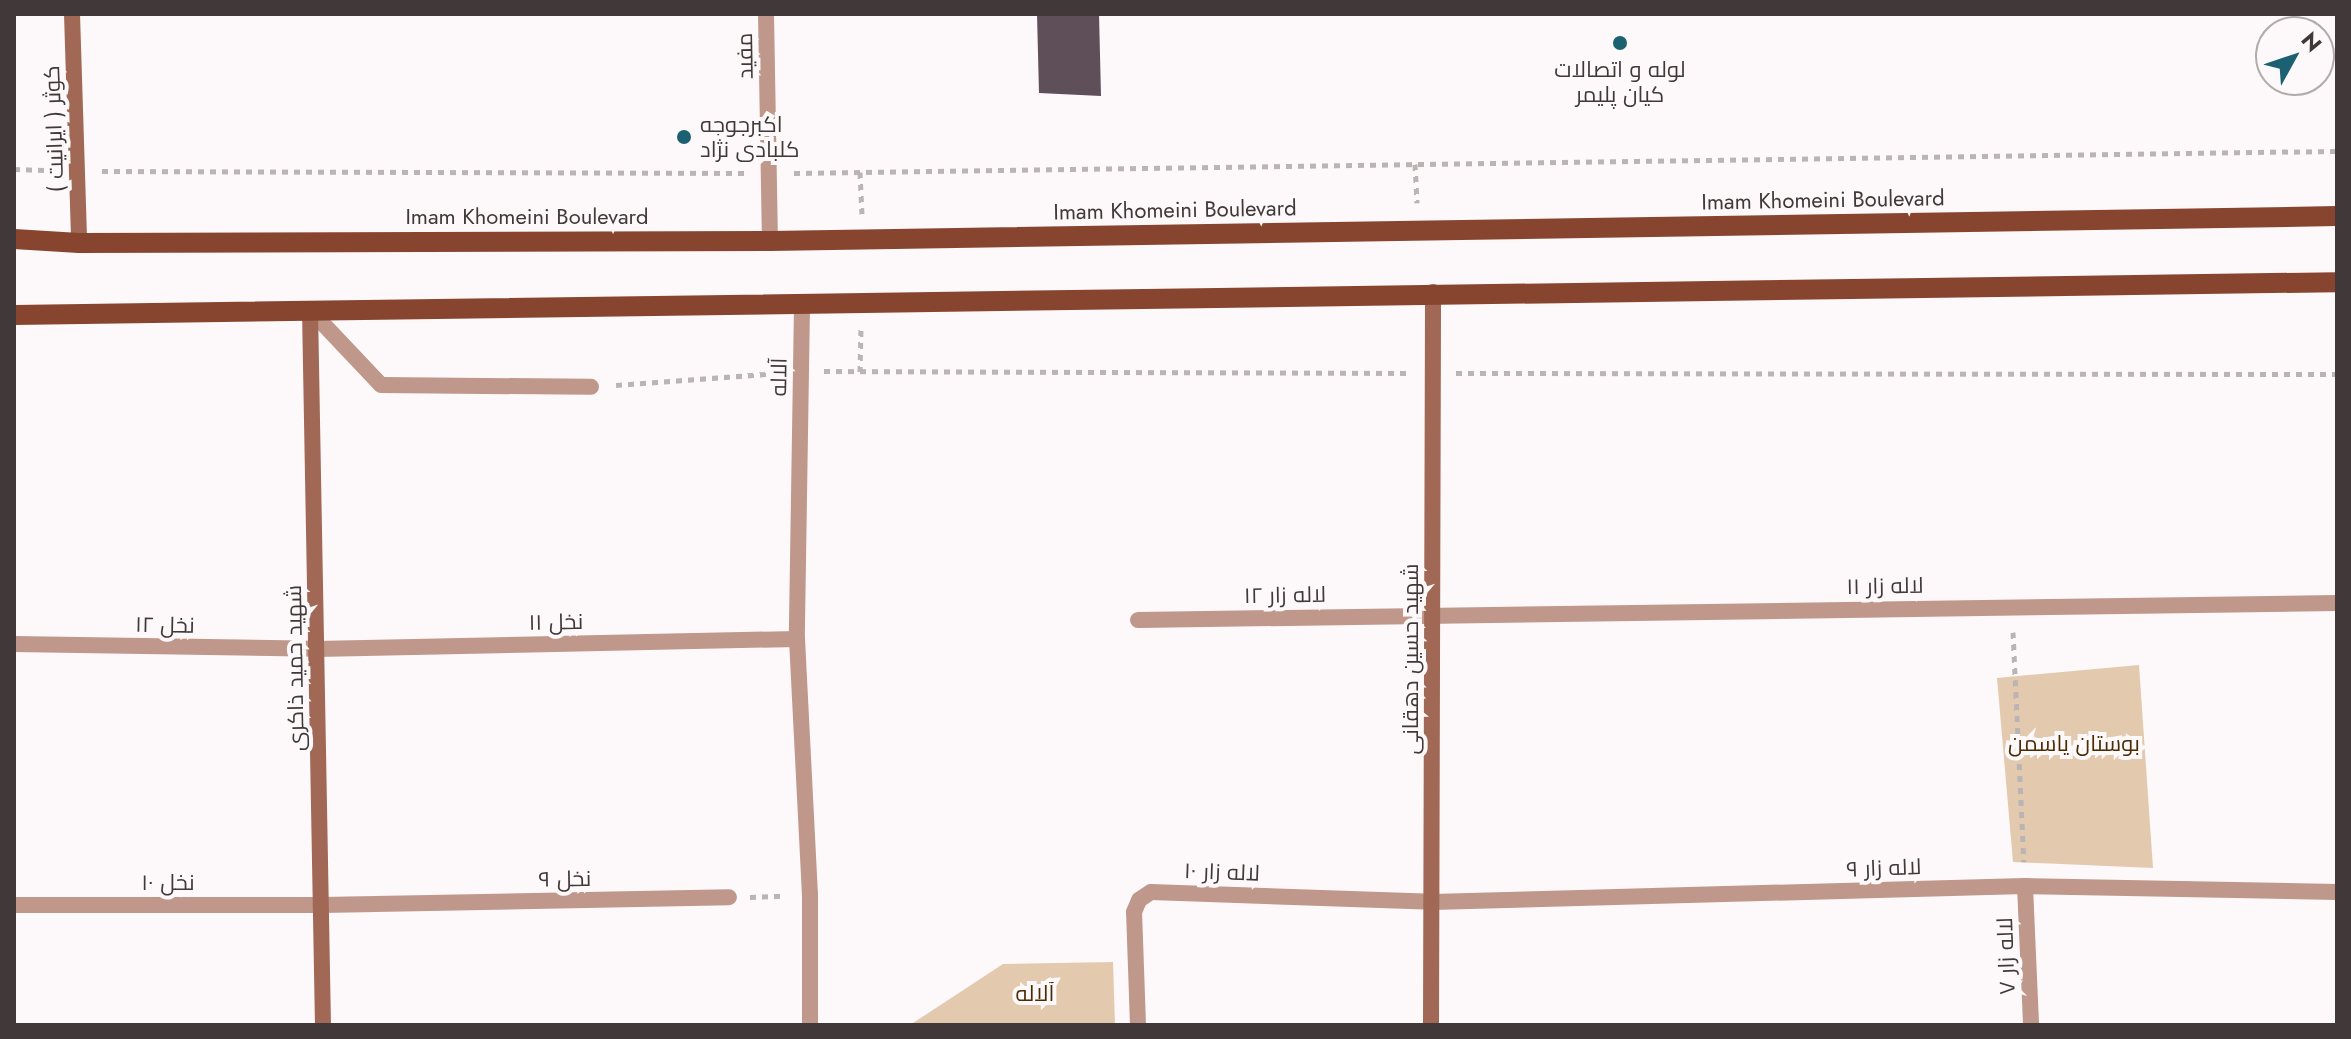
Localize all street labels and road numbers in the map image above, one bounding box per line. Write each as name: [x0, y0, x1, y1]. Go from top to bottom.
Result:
street label: مفید: [731, 33, 759, 79]
street label: کوثر ( ایرانیت ): [39, 65, 69, 193]
street label: Imam Khomeini Boulevard: [1701, 185, 1945, 215]
street label: Imam Khomeini Boulevard: [1053, 195, 1297, 225]
street label: Imam Khomeini Boulevard: [405, 204, 649, 230]
street label: آلاله: [765, 357, 793, 397]
street label: شهید حسین دهقانی: [1398, 563, 1424, 755]
street label: لاله زار ۱۱: [1846, 572, 1924, 600]
street label: لاله زار ۱۲: [1244, 581, 1326, 609]
street label: شهید حمید ذاکری: [280, 585, 310, 751]
street label: نخل ۱۱: [528, 608, 584, 636]
street label: نخل ۱۲: [135, 611, 195, 639]
street label: لاله زار ۹: [1846, 853, 1922, 883]
street label: لاله زار ۱۰: [1184, 857, 1260, 887]
street label: نخل ۹: [539, 865, 591, 893]
street label: نخل ۱۰: [141, 870, 195, 896]
street label: لاله زار ۷: [1991, 917, 2021, 995]

